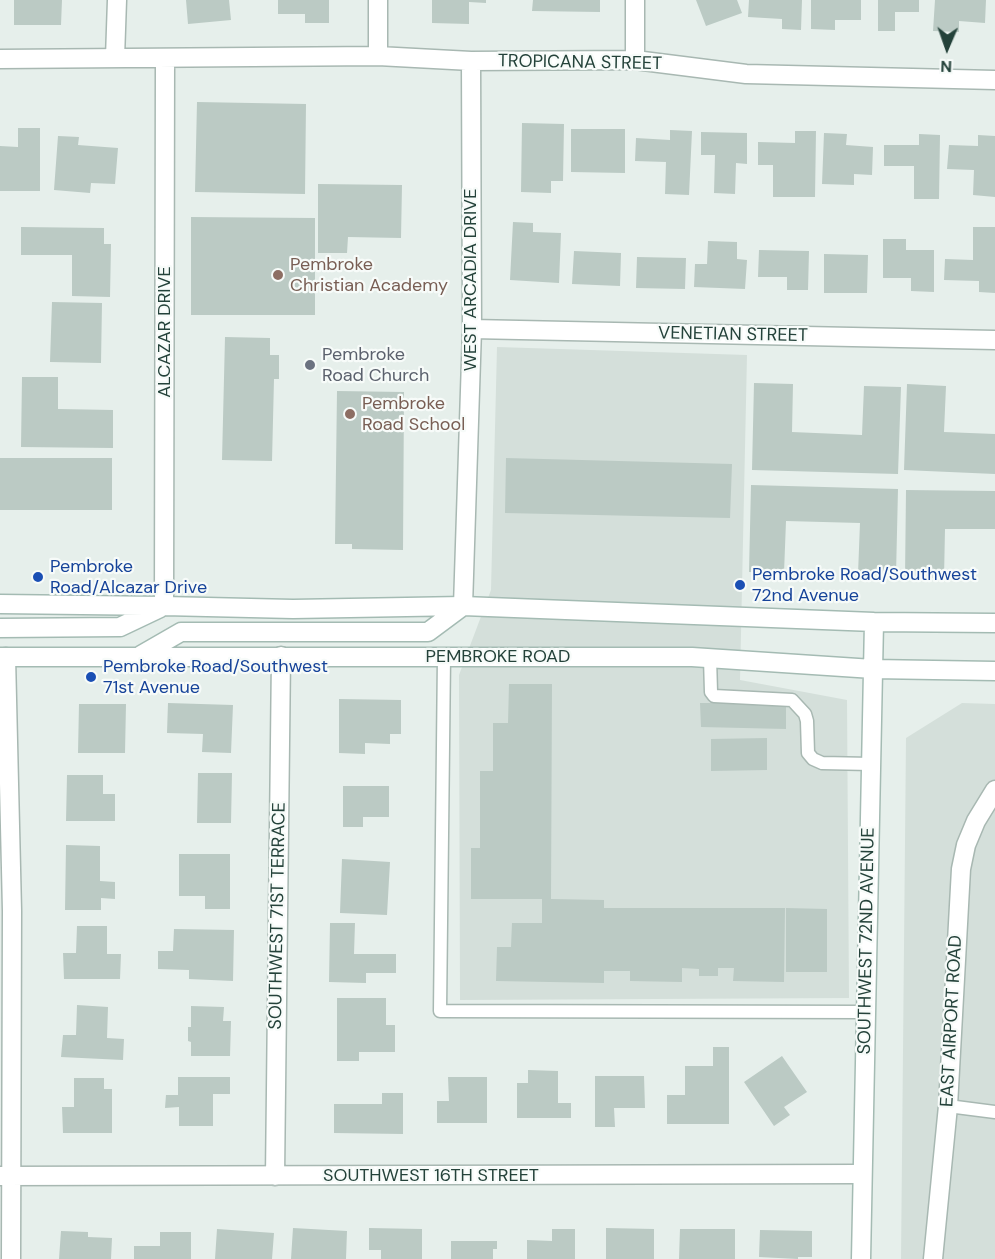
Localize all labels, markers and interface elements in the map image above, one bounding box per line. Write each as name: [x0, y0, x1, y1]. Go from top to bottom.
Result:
north arrow: [917, 18, 977, 78]
street label: TROPICANA STREET: [498, 51, 662, 75]
text: N: [940, 56, 953, 77]
street label: WEST ARCADIA DRIVE: [460, 189, 482, 371]
place label: Pembroke Christian Academy: [290, 254, 448, 296]
street label: ALCAZAR DRIVE: [154, 266, 176, 398]
marker: Pembroke Christian Academy: [271, 268, 285, 282]
street label: VENETIAN STREET: [658, 323, 808, 347]
place label: Pembroke Road Church: [322, 344, 429, 386]
marker: Pembroke Road Church: [303, 358, 317, 372]
place label: Pembroke Road School: [362, 393, 465, 436]
marker: Pembroke Road School: [343, 407, 357, 421]
place label: Pembroke Road/Alcazar Drive: [50, 556, 207, 598]
place label: Pembroke Road/Southwest 72nd Avenue: [752, 564, 977, 606]
marker: Pembroke Road/Alcazar Drive: [31, 570, 45, 584]
marker: Pembroke Road/Southwest 72nd Avenue: [733, 578, 747, 592]
street label: PEMBROKE ROAD: [426, 646, 570, 668]
place label: Pembroke Road/Southwest 71st Avenue: [103, 656, 328, 698]
marker: Pembroke Road/Southwest 71st Avenue: [84, 670, 98, 684]
street label: SOUTHWEST 71ST TERRACE: [265, 802, 291, 1030]
street label: SOUTHWEST 72ND AVENUE: [854, 827, 880, 1055]
street label: EAST AIRPORT ROAD: [937, 935, 967, 1107]
street label: SOUTHWEST 16TH STREET: [323, 1165, 539, 1187]

